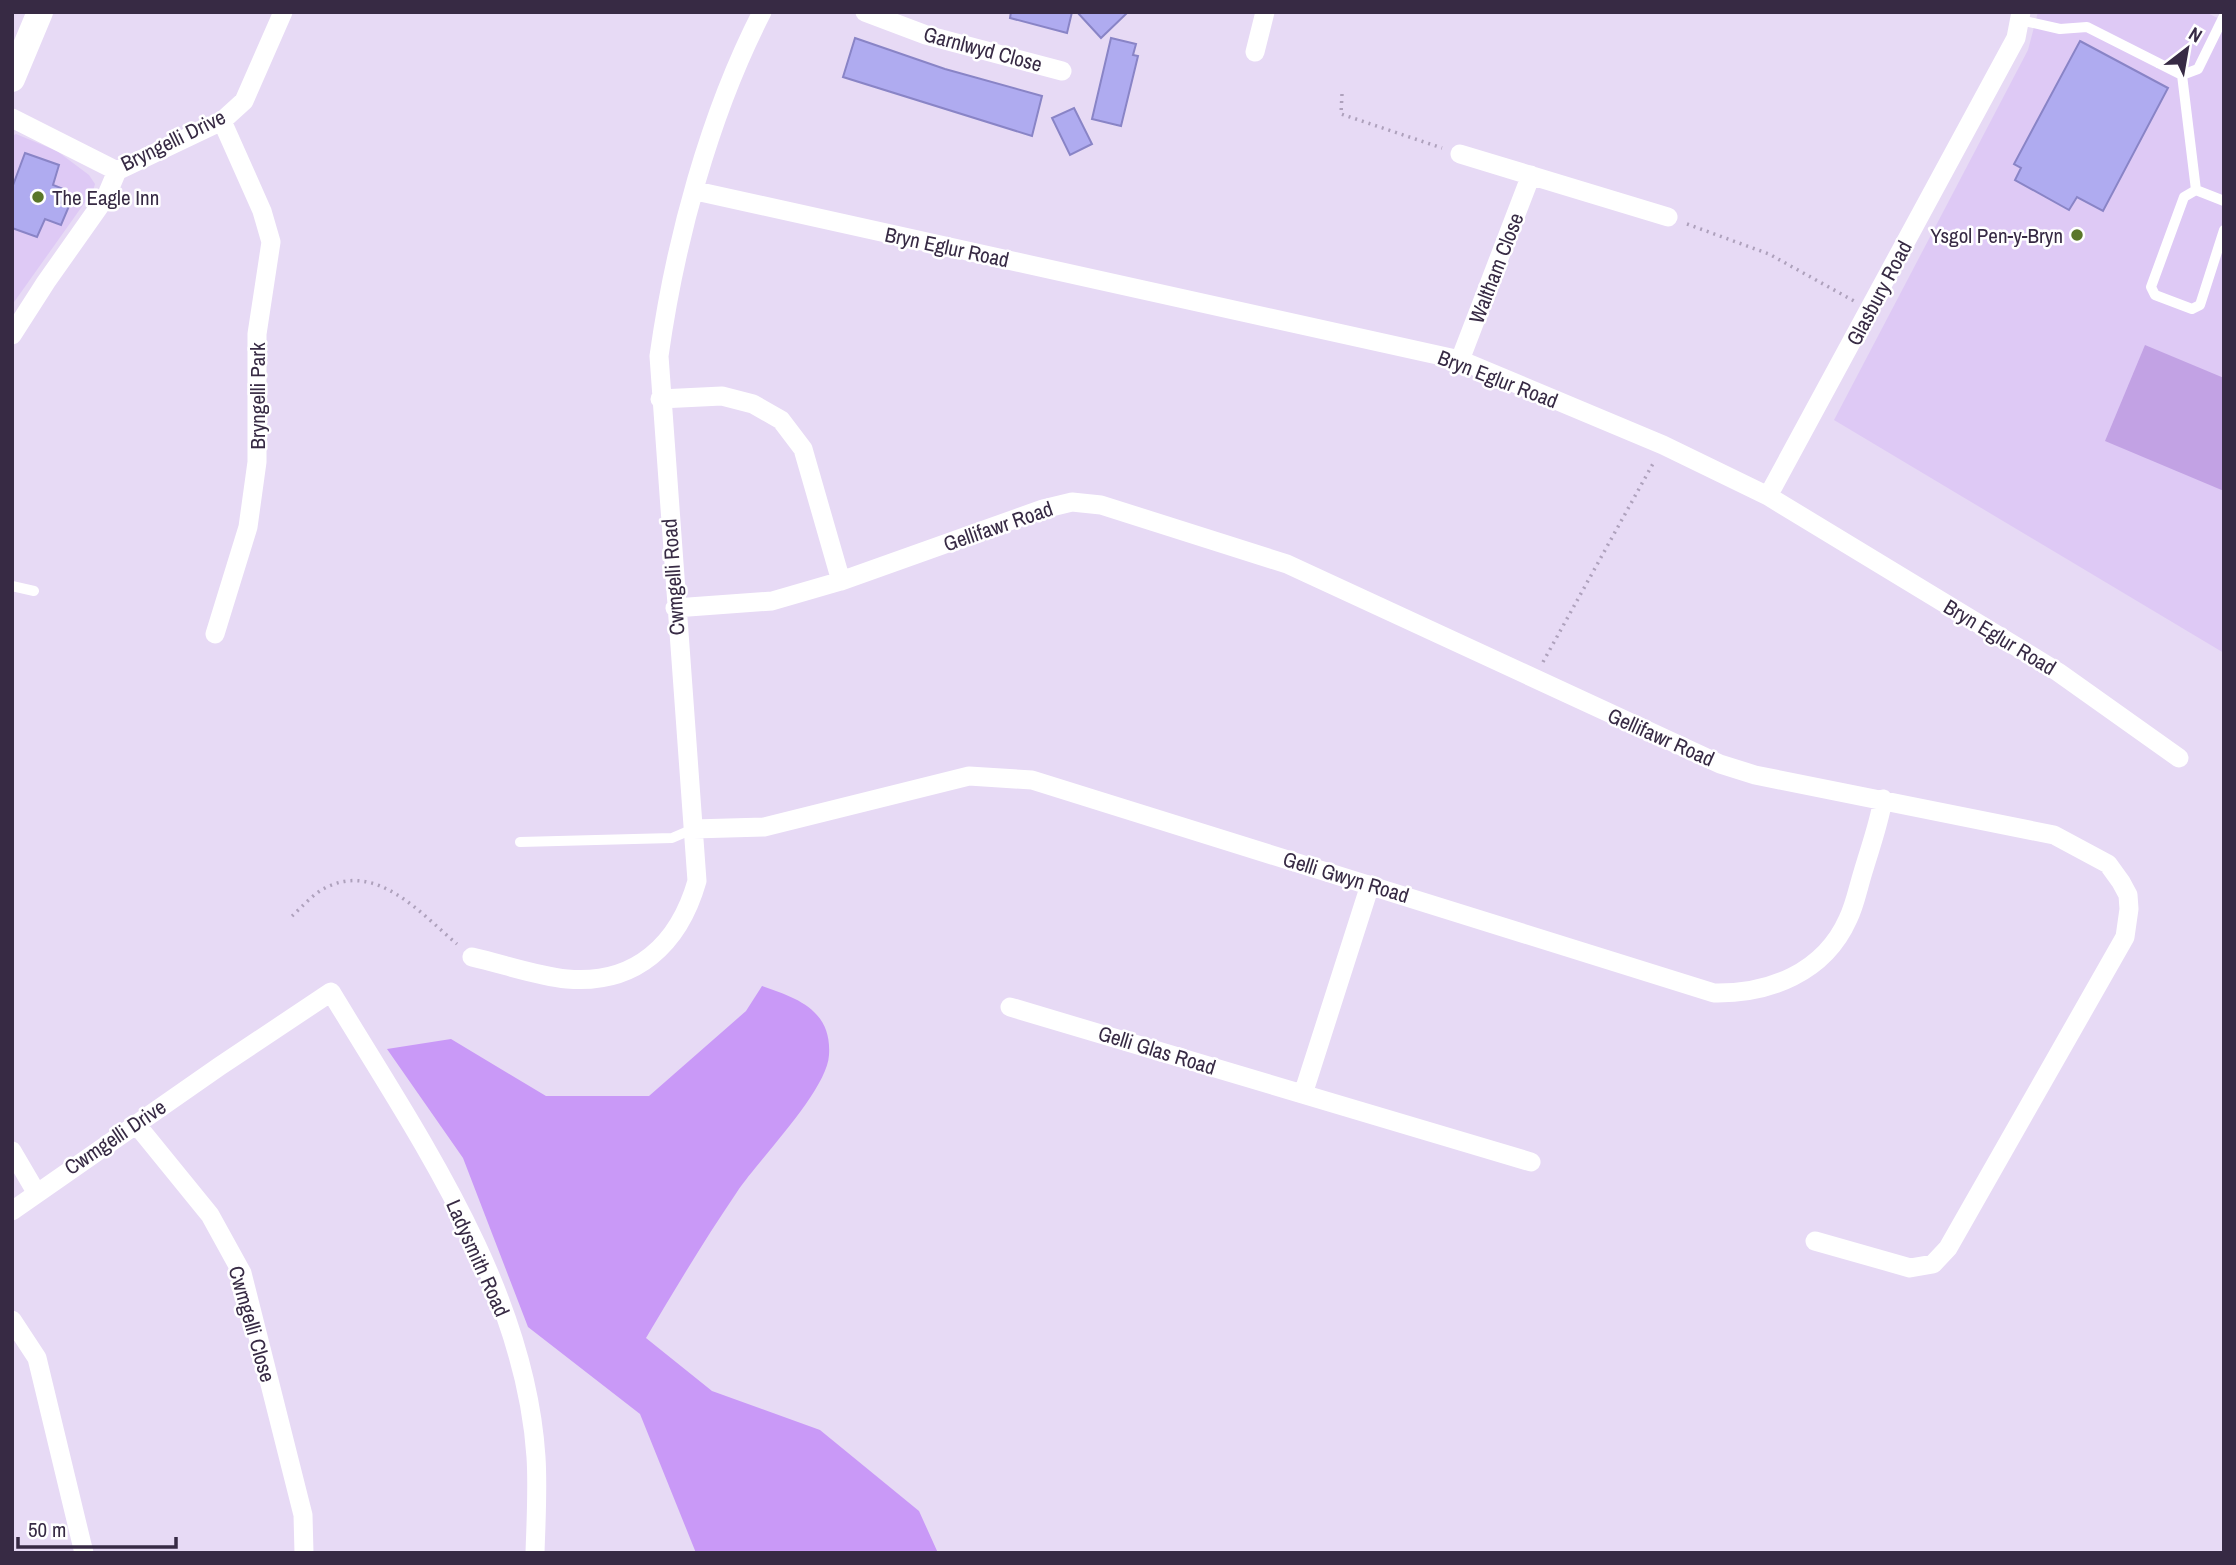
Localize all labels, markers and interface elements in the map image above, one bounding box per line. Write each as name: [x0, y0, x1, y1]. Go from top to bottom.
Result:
north arrow: [2152, 14, 2222, 84]
street label: Garnlwyd Close: [921, 19, 1045, 79]
text: N: [2184, 20, 2207, 48]
street label: Bryngelli Drive: [116, 102, 230, 178]
place label: The Eagle Inn: [52, 183, 159, 212]
marker: The Eagle Inn: [30, 189, 46, 205]
street label: Waltham Close: [1462, 209, 1530, 327]
street label: Bryn Eglur Road: [882, 220, 1012, 274]
place label: Ysgol Pen-y-Bryn: [1930, 221, 2063, 250]
marker: Ysgol Pen-y-Bryn: [2069, 227, 2085, 243]
street label: Glasbury Road: [1839, 235, 1919, 351]
street label: Bryngelli Park: [243, 342, 272, 450]
street label: Bryn Eglur Road: [1434, 343, 1562, 415]
street label: Gellifawr Road: [939, 494, 1057, 558]
street label: Cwmgelli Road: [654, 518, 692, 636]
street label: Bryn Eglur Road: [1938, 592, 2062, 682]
street label: Gellifawr Road: [1603, 701, 1719, 773]
street label: Gelli Gwyn Road: [1280, 844, 1412, 910]
street label: Gelli Glas Road: [1095, 1018, 1219, 1082]
street label: Cwmgelli Drive: [59, 1092, 171, 1182]
street label: Ladysmith Road: [439, 1195, 517, 1321]
street label: Cwmgelli Close: [222, 1263, 282, 1385]
scale bar: [18, 1506, 175, 1550]
text: 50 m: [28, 1515, 66, 1544]

